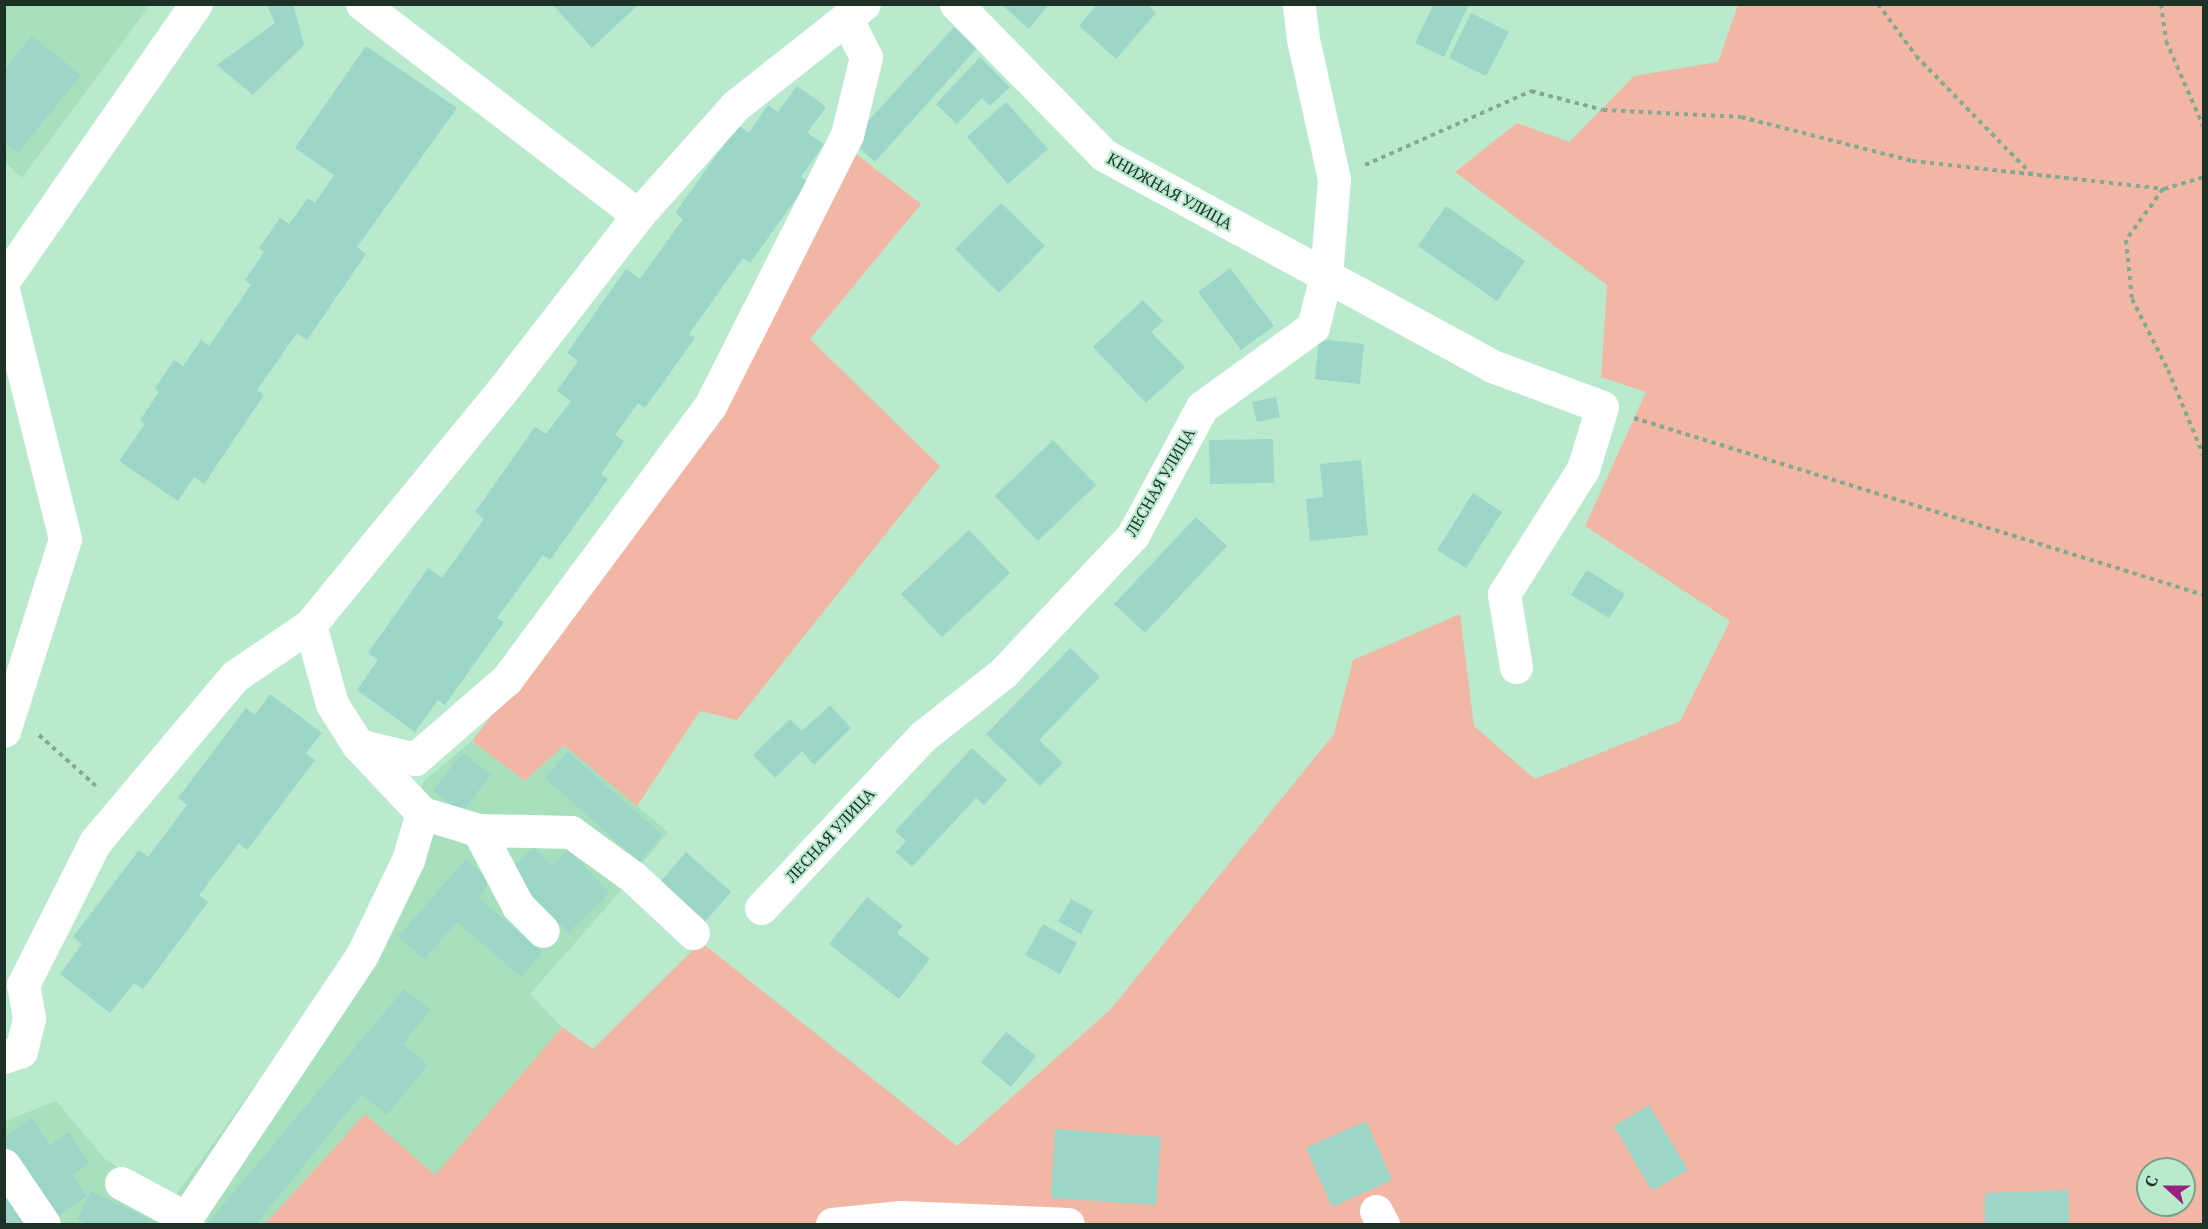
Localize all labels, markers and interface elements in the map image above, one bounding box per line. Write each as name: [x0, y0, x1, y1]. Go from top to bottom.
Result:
street label: КНИЖНАЯ УЛИЦА: [1104, 149, 1236, 233]
street label: ЛЕСНАЯ УЛИЦА: [1121, 425, 1199, 539]
street label: ЛЕСНАЯ УЛИЦА: [782, 784, 878, 886]
north arrow: [2136, 1157, 2196, 1217]
text: С: [2139, 1172, 2163, 1190]

